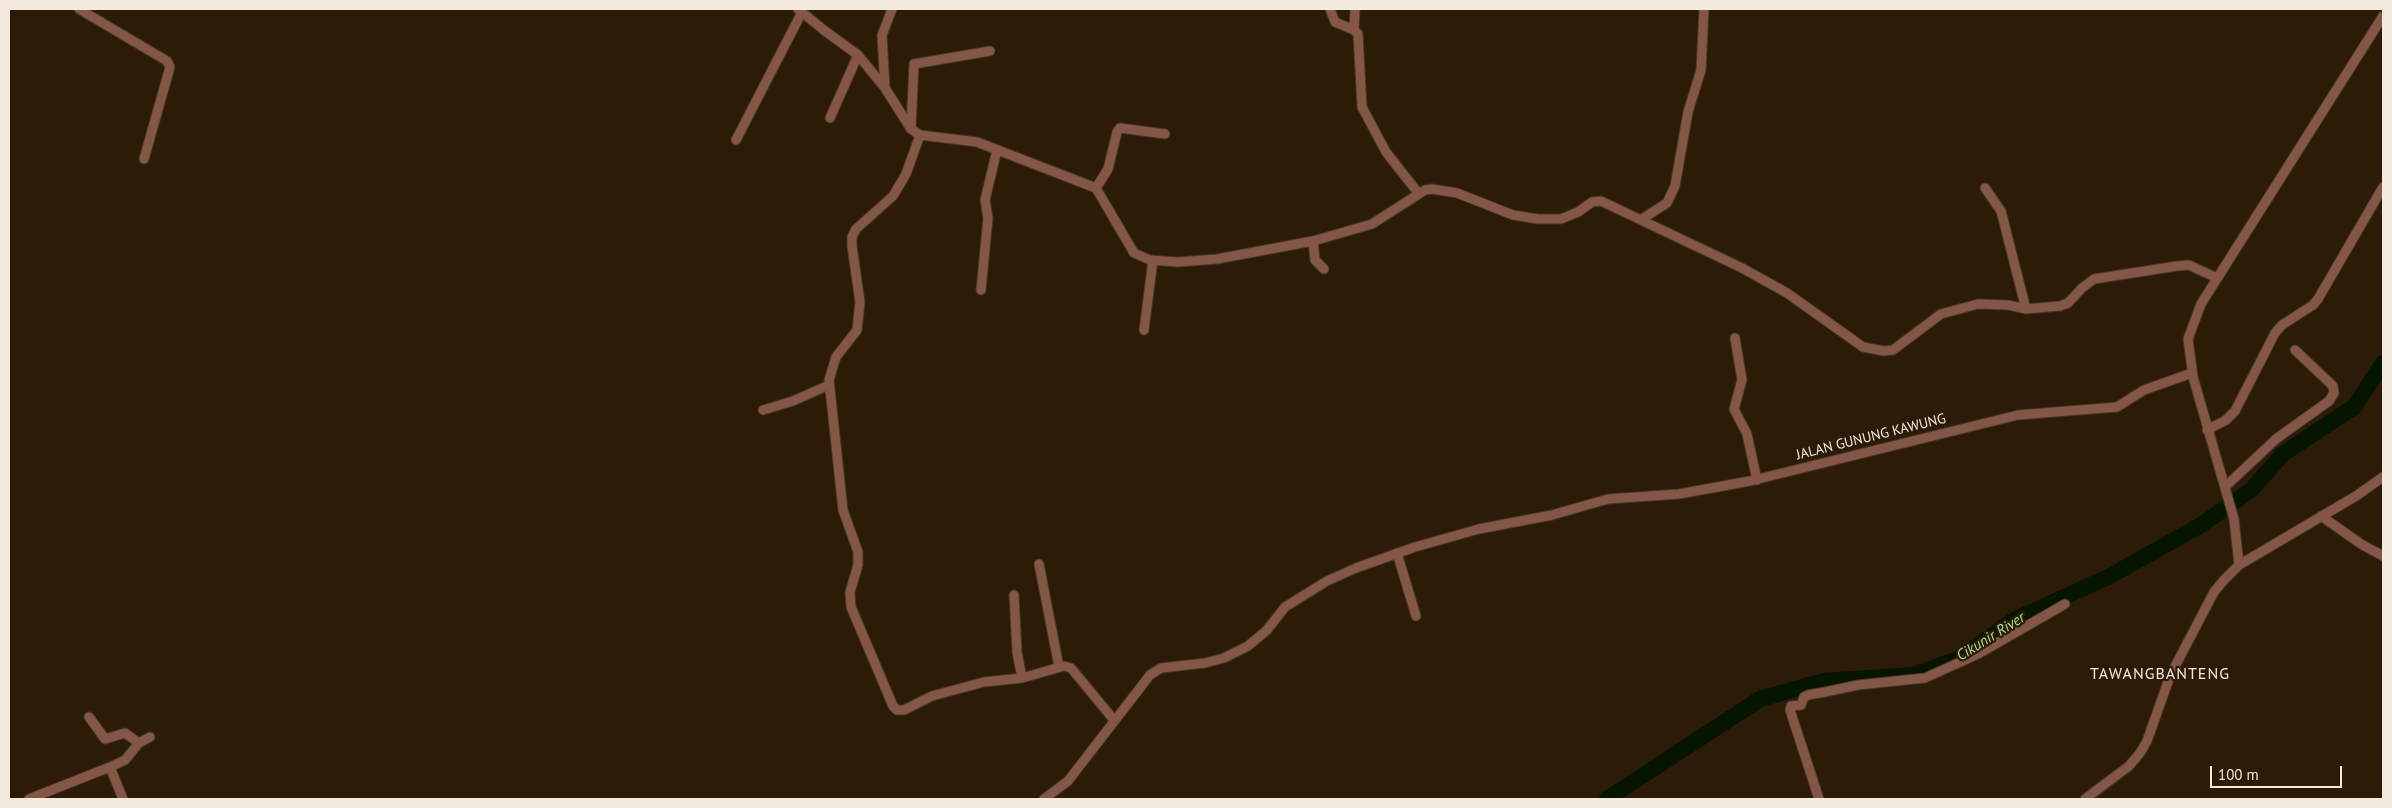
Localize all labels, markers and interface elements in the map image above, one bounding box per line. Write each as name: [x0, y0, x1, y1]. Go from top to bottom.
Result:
street label: JALAN GUNUNG KAWUNG: [1794, 410, 1948, 464]
water label: Cikunir River: [1954, 609, 2028, 665]
district label: TAWANGBANTENG: [2088, 664, 2232, 684]
scale bar: [2212, 756, 2344, 788]
text: 100 m: [2218, 765, 2259, 784]

